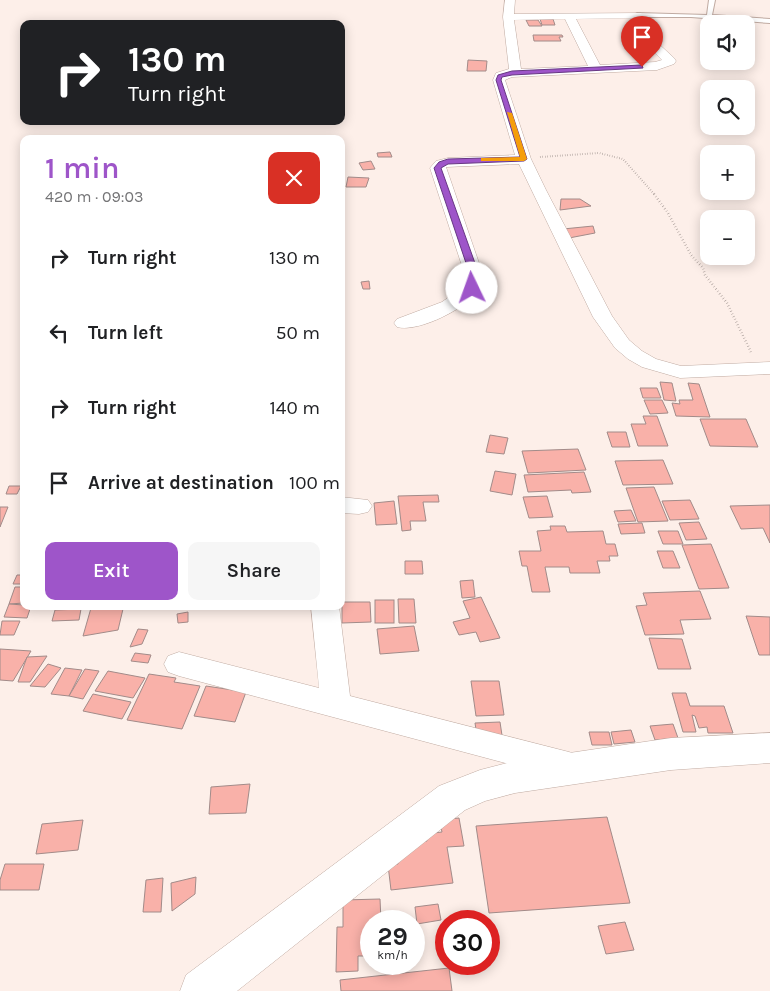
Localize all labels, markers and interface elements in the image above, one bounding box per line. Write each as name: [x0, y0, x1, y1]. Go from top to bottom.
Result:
map controls: [700, 15, 755, 265]
button: sound: [700, 15, 755, 70]
pin: [621, 16, 663, 67]
icon: arrive: [628, 23, 656, 51]
text: 130 m: [128, 39, 226, 80]
icon: right: [45, 40, 110, 105]
button: search: [700, 80, 755, 135]
text: Turn right: [128, 81, 226, 107]
button: +: [700, 145, 755, 200]
text: 1 min: [45, 150, 119, 186]
button: close: [268, 152, 320, 204]
text: 420 m · 09:03: [45, 187, 143, 206]
button: −: [700, 210, 755, 265]
icon: right: [45, 244, 73, 272]
text: Turn right: [88, 247, 177, 269]
text: 130 m: [269, 247, 320, 269]
position arrow: [445, 261, 497, 313]
icon: left: [45, 319, 73, 347]
text: Turn left: [88, 322, 163, 344]
text: 50 m: [276, 322, 320, 344]
icon: right: [45, 394, 73, 422]
text: Turn right: [88, 397, 177, 419]
text: 140 m: [270, 397, 320, 419]
icon: arrive: [45, 469, 73, 497]
text: Arrive at destination: [88, 472, 274, 494]
text: 100 m: [289, 472, 340, 494]
button: Exit: [45, 542, 178, 600]
button: Share: [188, 542, 320, 600]
speed limit sign: 30: [435, 910, 500, 975]
text: 29: [377, 922, 408, 951]
text: km/h: [377, 948, 408, 962]

